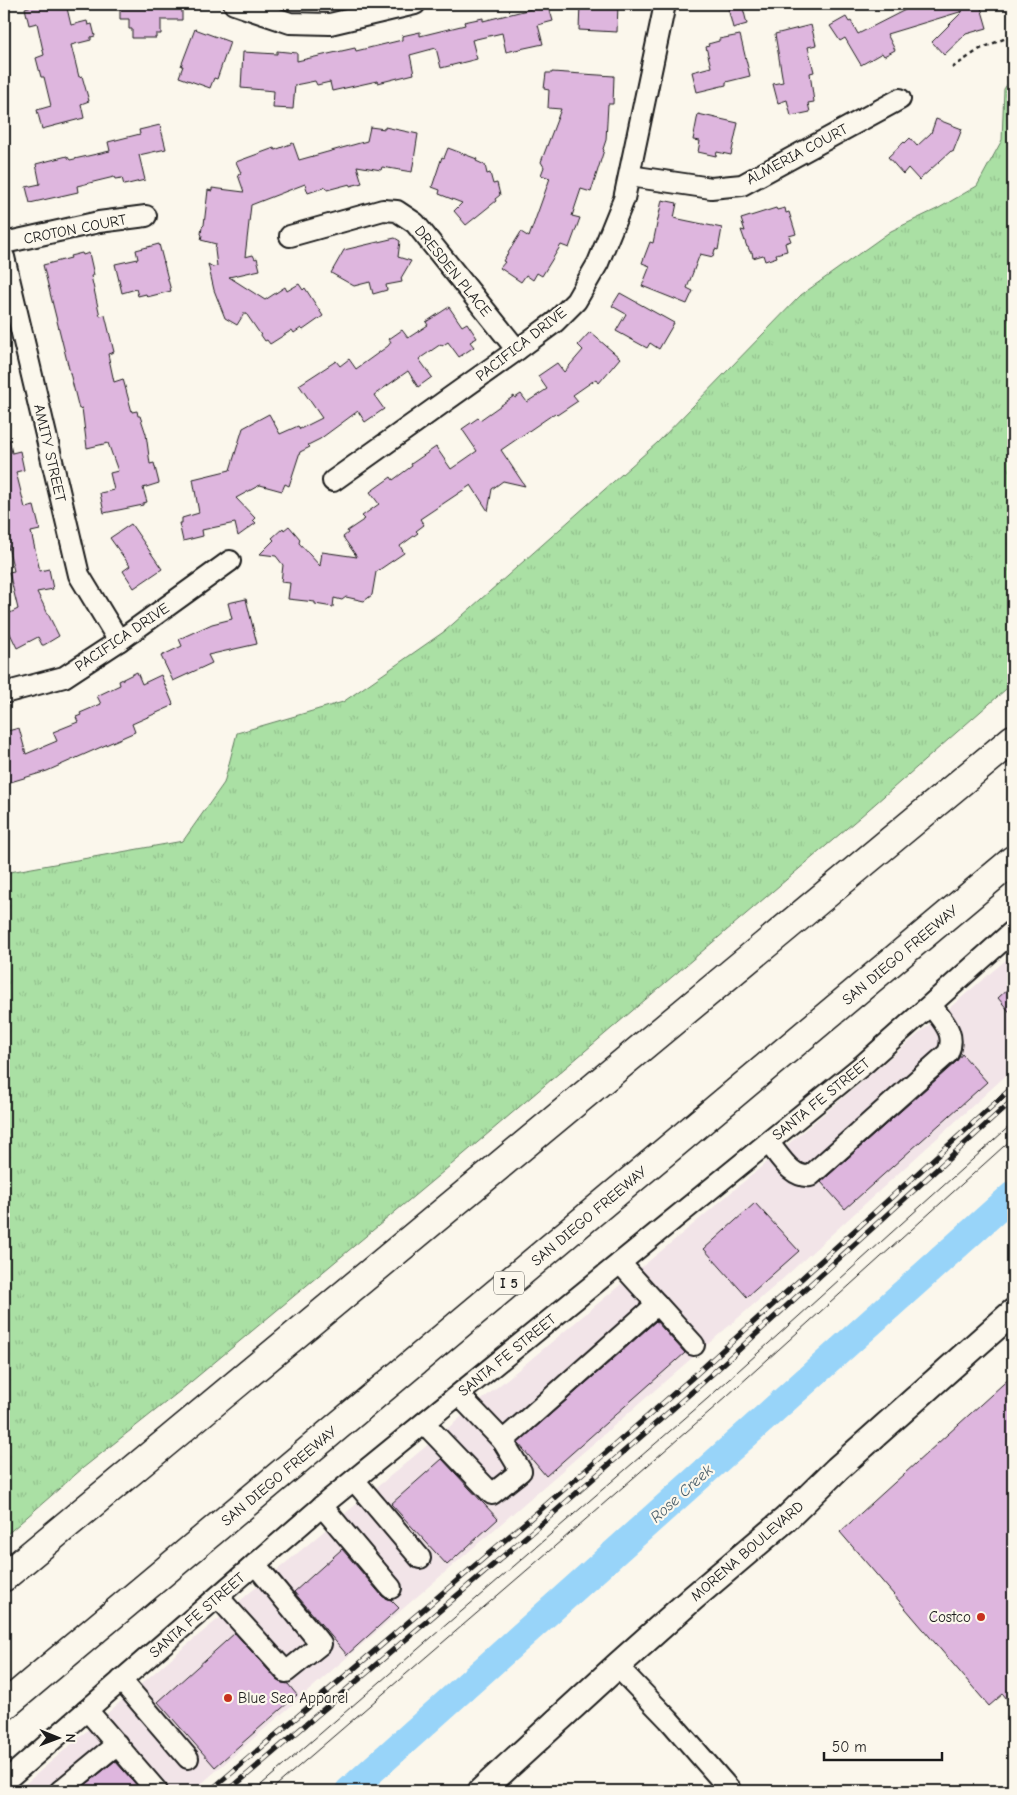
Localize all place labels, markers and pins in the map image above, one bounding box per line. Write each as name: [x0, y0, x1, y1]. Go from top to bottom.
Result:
place label: Costco: [929, 1608, 971, 1626]
marker: Costco: [975, 1611, 987, 1623]
place label: Blue Sea Apparel: [238, 1689, 348, 1707]
marker: Blue Sea Apparel: [222, 1692, 234, 1704]

